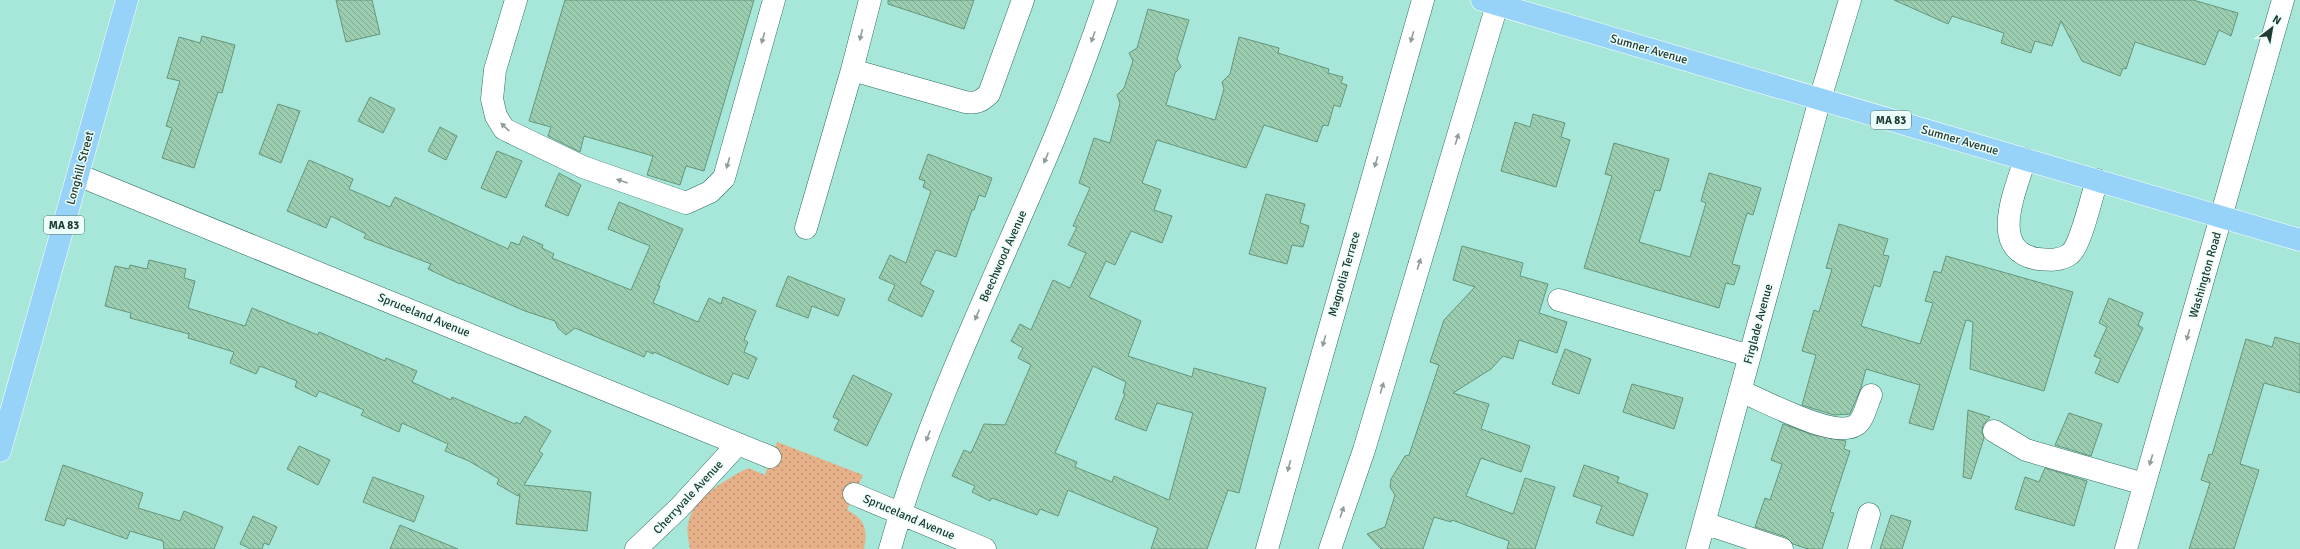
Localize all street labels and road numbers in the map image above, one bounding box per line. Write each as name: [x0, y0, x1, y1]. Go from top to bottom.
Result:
street label: Sumner Avenue: [1608, 31, 1689, 68]
road number: MA 83: [1871, 111, 1911, 129]
street label: Sumner Avenue: [1919, 122, 2000, 159]
street label: Longhill Street: [63, 130, 98, 207]
street label: Beechwood Avenue: [977, 208, 1030, 304]
road number: MA 83: [44, 216, 84, 234]
street label: Magnolia Terrace: [1325, 230, 1364, 318]
street label: Washington Road: [2186, 230, 2225, 320]
street label: Firglade Avenue: [1741, 282, 1776, 366]
street label: Spruceland Avenue: [375, 290, 472, 341]
street label: Cherryvale Avenue: [650, 457, 726, 537]
street label: Spruceland Avenue: [861, 491, 957, 544]

